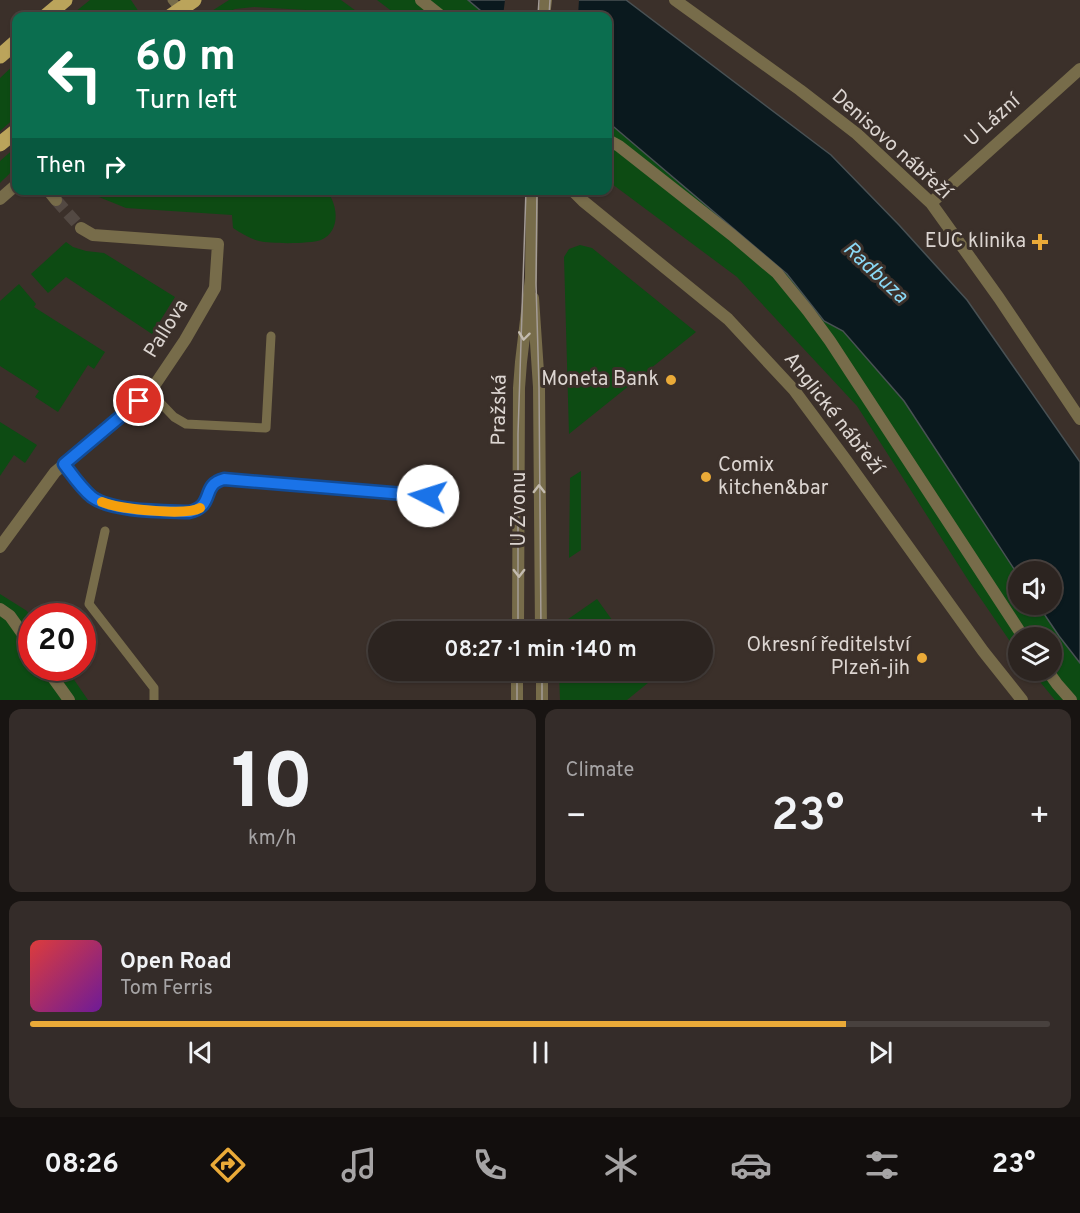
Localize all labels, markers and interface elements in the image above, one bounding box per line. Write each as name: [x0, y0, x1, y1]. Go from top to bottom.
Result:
text: 60 m: [135, 32, 236, 85]
icon: left: [36, 36, 114, 114]
text: Turn left: [135, 84, 237, 118]
street label: Denisovo nábřeží: [825, 84, 958, 207]
street label: U Lázní: [960, 88, 1028, 153]
icon: right: [98, 150, 131, 183]
text: Then: [36, 153, 86, 180]
place label: EUC klinika: [925, 229, 1026, 255]
marker: EUC klinika: [1031, 233, 1049, 251]
water label: Radbuza: [837, 236, 913, 310]
street label: Pallova: [139, 295, 195, 363]
one-way arrow: [518, 332, 531, 341]
street label: Anglické nábřeží: [777, 348, 890, 482]
place label: Moneta Bank: [541, 367, 659, 393]
marker: Moneta Bank: [664, 373, 678, 387]
street label: Pražská: [486, 374, 514, 446]
pin: [113, 375, 164, 426]
icon: arrive: [122, 384, 155, 417]
place label: Comix kitchen&bar: [718, 453, 829, 502]
position arrow: [396, 464, 460, 528]
marker: Comix kitchen&bar: [699, 470, 713, 484]
street label: U Zvonu: [507, 472, 533, 547]
one-way arrow: [533, 485, 545, 494]
map controls: [1008, 561, 1062, 681]
button: sound: [1008, 561, 1062, 615]
one-way arrow: [513, 569, 525, 578]
speed limit sign: 20: [18, 603, 96, 681]
button: layers: [1008, 627, 1062, 681]
place label: Okresní ředitelství Plzeň-jih: [747, 633, 912, 682]
text: 08:27 · 1 min · 140 m: [444, 637, 637, 664]
marker: Okresní ředitelství Plzeň-jih: [915, 651, 929, 665]
text: 10: [231, 737, 314, 836]
text: Climate: [566, 758, 634, 784]
text: 23°: [771, 789, 844, 846]
text: −: [566, 797, 587, 839]
text: +: [1029, 797, 1050, 839]
text: km/h: [248, 826, 297, 852]
text: Open Road: [120, 949, 232, 976]
text: Tom Ferris: [120, 976, 213, 1002]
icon: previous: [184, 1036, 217, 1069]
icon: pause: [524, 1036, 557, 1069]
icon: next: [864, 1036, 897, 1069]
icon: directions: [207, 1144, 249, 1186]
icon: music: [338, 1144, 380, 1186]
icon: phone: [469, 1144, 511, 1186]
icon: climate: [600, 1144, 642, 1186]
icon: car: [730, 1144, 772, 1186]
icon: filters: [861, 1144, 903, 1186]
text: 08:26: [44, 1148, 119, 1182]
text: 23°: [992, 1148, 1036, 1182]

